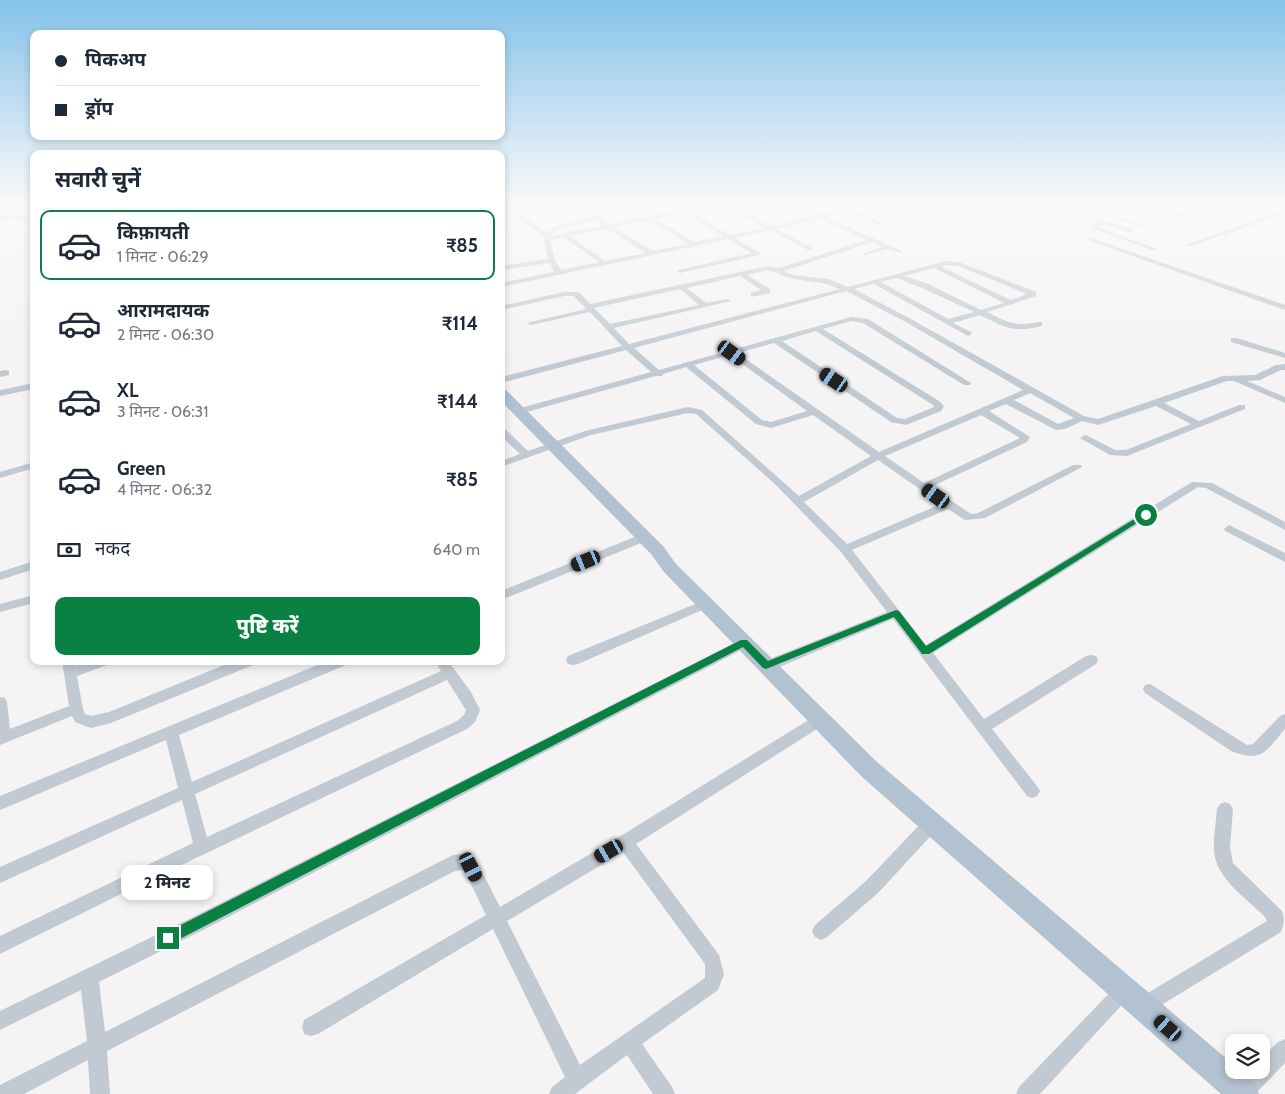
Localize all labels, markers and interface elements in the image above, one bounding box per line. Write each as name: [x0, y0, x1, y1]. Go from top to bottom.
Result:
text: पिकअप: [85, 48, 146, 71]
text: ड्रॉप: [85, 97, 113, 120]
text: सवारी चुनें: [55, 166, 141, 193]
text: किफ़ायती: [117, 221, 189, 244]
icon: car: [57, 223, 102, 268]
text: ₹85: [446, 234, 478, 257]
text: 1 मिनट · 06:29: [117, 247, 209, 266]
text: आरामदायक: [117, 299, 209, 322]
icon: car: [57, 301, 102, 346]
text: ₹114: [442, 312, 478, 335]
text: 2 मिनट · 06:30: [117, 325, 214, 344]
car: [715, 338, 748, 368]
car: [817, 365, 850, 395]
icon: car: [57, 379, 102, 424]
text: XL: [117, 379, 138, 402]
text: ₹144: [437, 390, 478, 413]
text: 3 मिनट · 06:31: [117, 402, 208, 421]
icon: car: [57, 457, 102, 502]
text: Green: [117, 457, 166, 480]
text: ₹85: [446, 468, 478, 491]
text: 4 मिनट · 06:32: [117, 480, 212, 499]
car: [919, 481, 952, 511]
route start: [1135, 504, 1157, 526]
icon: cash: [55, 536, 83, 564]
text: नकद: [95, 537, 130, 560]
text: 640 m: [433, 540, 480, 559]
car: [569, 548, 602, 574]
button: पुष्टि करें: [55, 597, 480, 655]
car: [592, 837, 625, 865]
car: [457, 850, 484, 884]
callout: 2 मिनट: [122, 866, 214, 900]
text: 2 मिनट: [144, 873, 190, 892]
route end: [157, 927, 179, 949]
car: [1151, 1012, 1184, 1044]
map controls: [1225, 1034, 1270, 1079]
button: layers: [1225, 1034, 1270, 1079]

